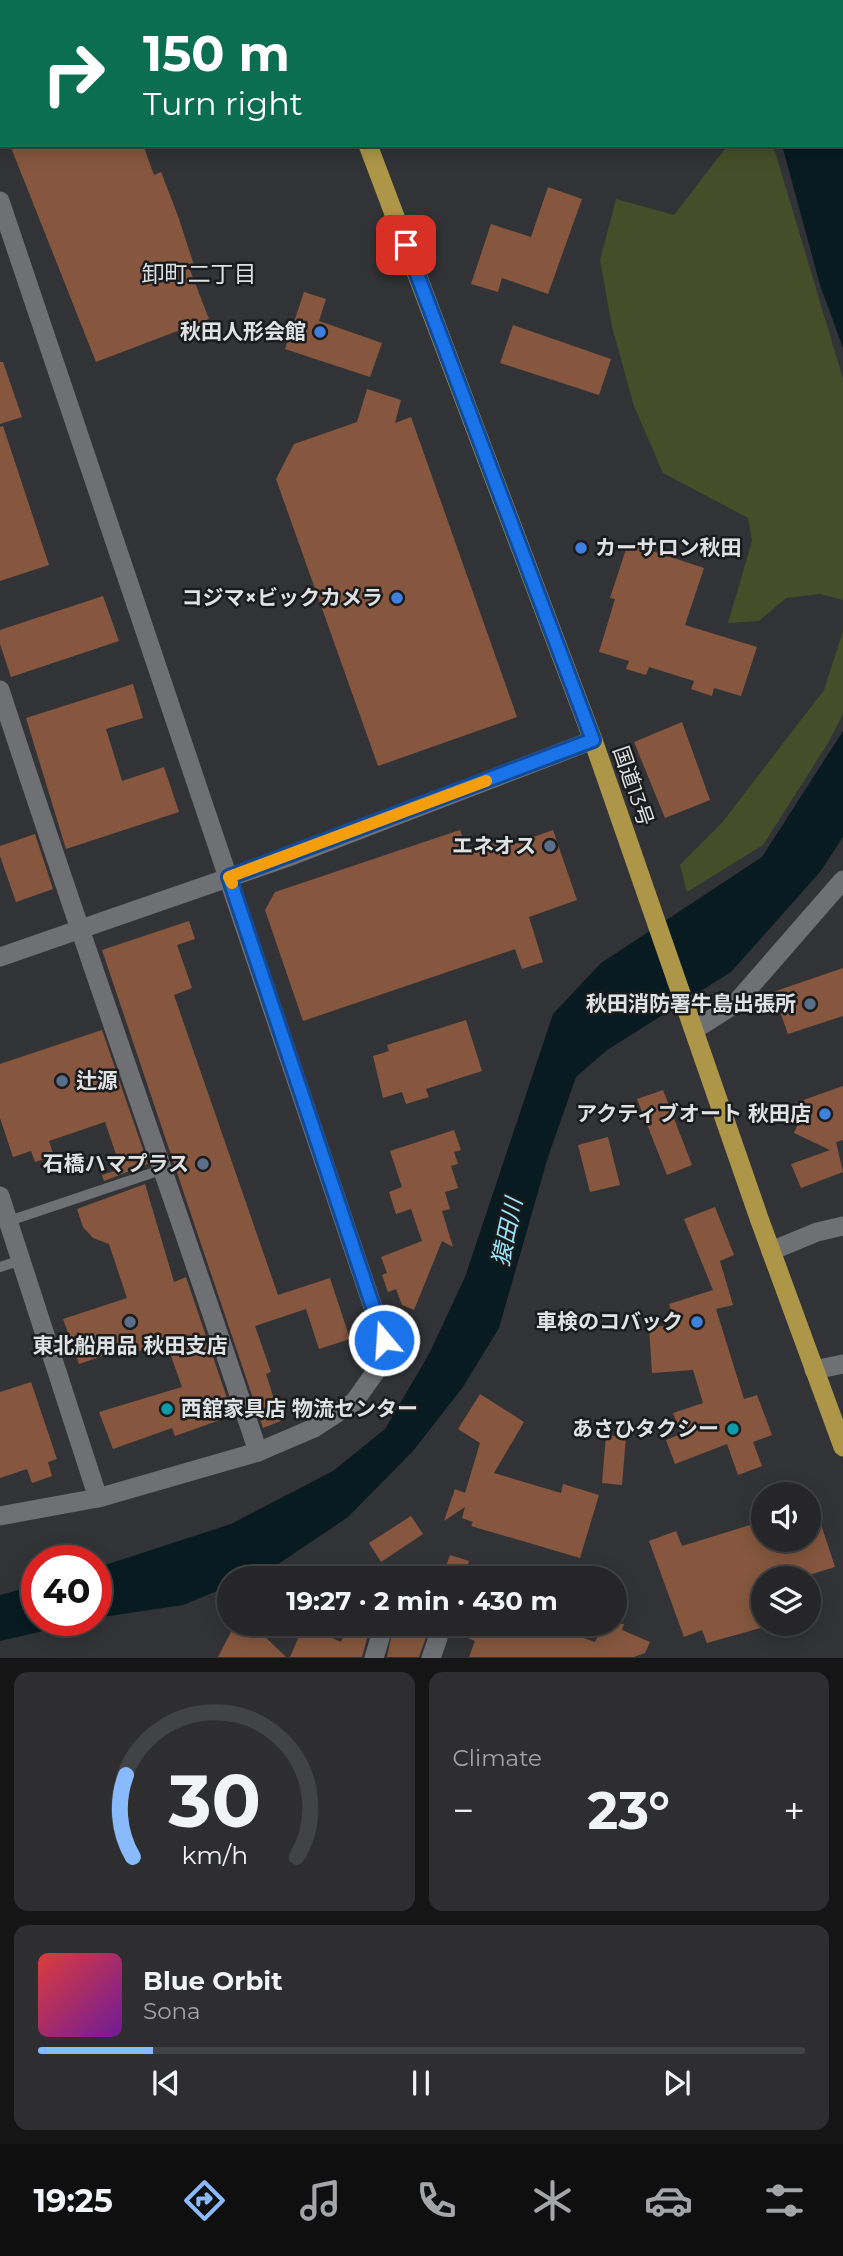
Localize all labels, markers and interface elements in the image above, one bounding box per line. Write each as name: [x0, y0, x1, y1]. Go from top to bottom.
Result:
text: 150 m: [143, 24, 290, 83]
icon: right: [28, 28, 119, 119]
text: Turn right: [143, 84, 303, 123]
pin: [376, 215, 436, 275]
icon: arrive: [387, 226, 425, 264]
district label: 卸町二丁目: [142, 260, 257, 288]
place label: 秋田人形会館: [180, 319, 306, 344]
marker: 秋田人形会館: [312, 324, 328, 340]
place label: カーサロン秋田: [595, 535, 742, 560]
marker: カーサロン秋田: [573, 540, 589, 556]
place label: コジマ×ビックカメラ: [181, 585, 383, 610]
marker: コジマ×ビックカメラ: [389, 590, 405, 606]
street label: 国道13号: [608, 743, 659, 829]
place label: エネオス: [452, 833, 536, 858]
marker: エネオス: [542, 838, 558, 854]
place label: 秋田消防署牛島出張所: [586, 991, 796, 1016]
marker: 秋田消防署牛島出張所: [802, 996, 818, 1012]
place label: 辻源: [76, 1068, 118, 1093]
marker: 辻源: [54, 1073, 70, 1089]
place label: アクティブオート 秋田店: [576, 1101, 811, 1126]
marker: アクティブオート 秋田店: [817, 1106, 833, 1122]
place label: 石橋ハマプラス: [42, 1151, 189, 1176]
marker: 石橋ハマプラス: [195, 1156, 211, 1172]
water label: 猿田川: [486, 1192, 528, 1269]
position arrow: [347, 1303, 421, 1377]
place label: 車検のコバック: [536, 1309, 683, 1334]
marker: 東北船用品 秋田支店: [122, 1314, 138, 1330]
marker: 車検のコバック: [689, 1314, 705, 1330]
place label: 東北船用品 秋田支店: [33, 1333, 227, 1358]
place label: 西舘家具店 物流センター: [181, 1396, 418, 1421]
marker: 西舘家具店 物流センター: [159, 1401, 175, 1417]
place label: あさひタクシー: [572, 1416, 719, 1441]
marker: あさひタクシー: [725, 1421, 741, 1437]
map controls: [751, 1482, 821, 1636]
button: sound: [751, 1482, 821, 1552]
speed limit sign: 40: [21, 1545, 112, 1636]
button: layers: [751, 1566, 821, 1636]
text: 19:27 · 2 min · 430 m: [286, 1585, 558, 1617]
text: Climate: [453, 1744, 542, 1772]
text: 30: [167, 1758, 261, 1846]
text: 23°: [588, 1779, 670, 1842]
text: −: [453, 1787, 474, 1834]
text: +: [783, 1787, 805, 1834]
text: km/h: [181, 1840, 248, 1870]
text: Blue Orbit: [143, 1965, 282, 1997]
text: Sona: [143, 1997, 201, 2025]
icon: previous: [147, 2064, 185, 2102]
icon: pause: [402, 2064, 440, 2102]
icon: next: [658, 2064, 696, 2102]
icon: directions: [180, 2176, 229, 2225]
icon: music: [296, 2176, 345, 2225]
icon: phone: [412, 2176, 461, 2225]
icon: climate: [528, 2176, 577, 2225]
icon: car: [644, 2176, 693, 2225]
icon: filters: [760, 2176, 809, 2225]
text: 19:25: [34, 2181, 113, 2220]

